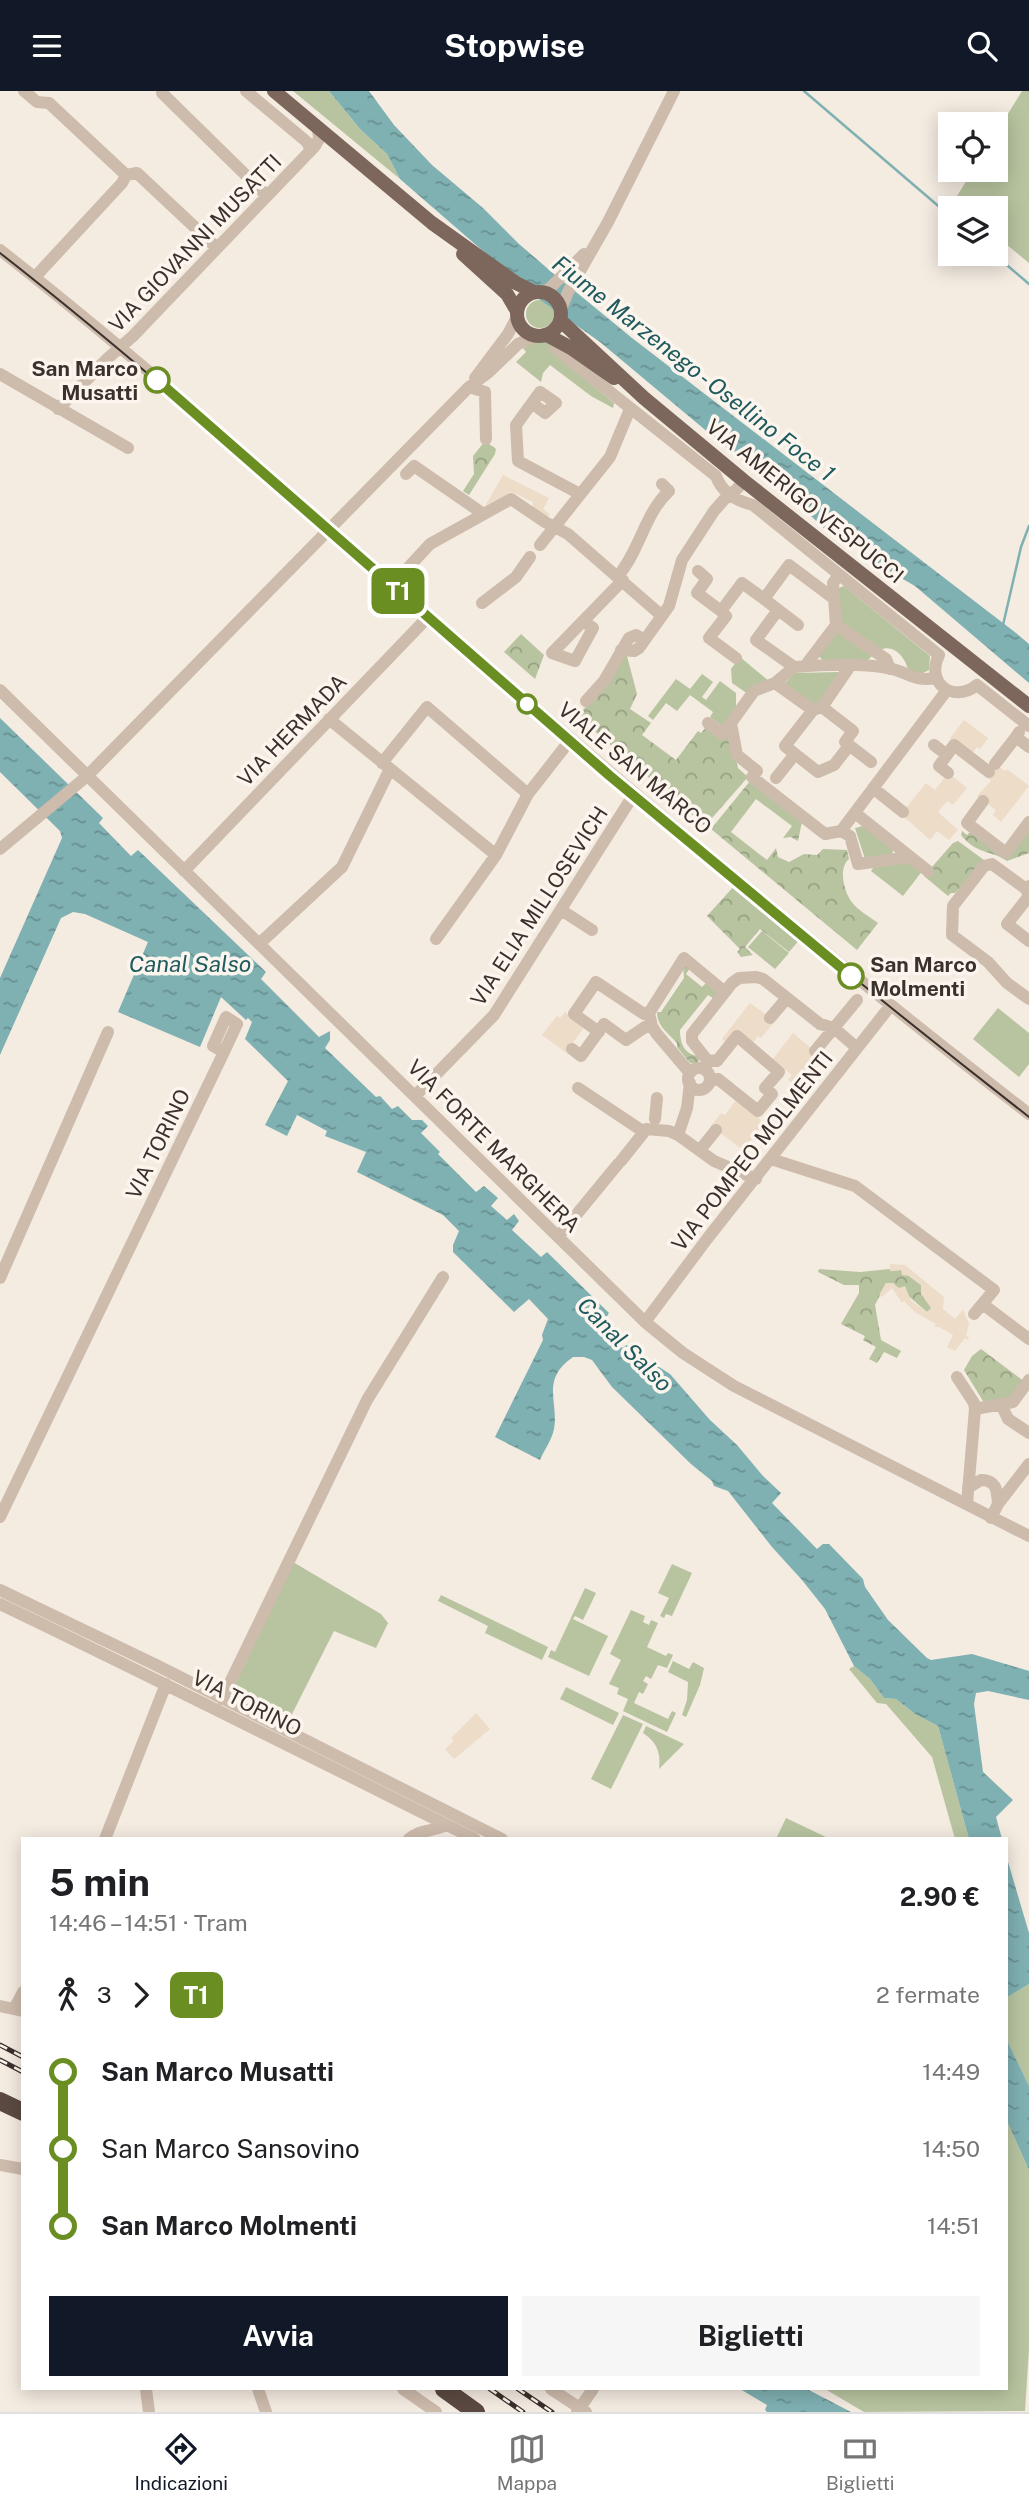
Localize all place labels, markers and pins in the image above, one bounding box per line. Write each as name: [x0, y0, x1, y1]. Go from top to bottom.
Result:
place label: San Marco Musatti: [31, 356, 138, 405]
marker: San Marco Musatti: [144, 367, 170, 393]
unlabelled marker: [517, 694, 537, 714]
place label: San Marco Molmenti: [870, 952, 977, 1001]
marker: San Marco Molmenti: [838, 963, 864, 989]

